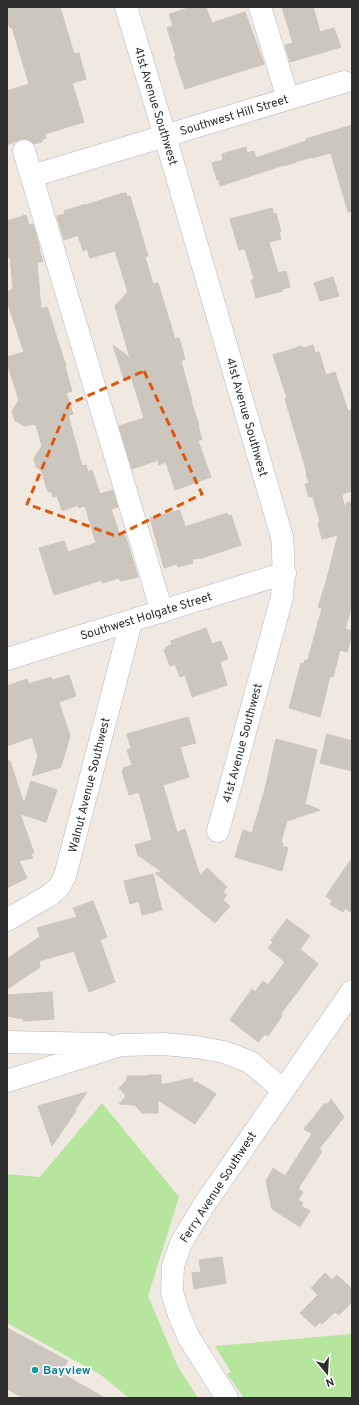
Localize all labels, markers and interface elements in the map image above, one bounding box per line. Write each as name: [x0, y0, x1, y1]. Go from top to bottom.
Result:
street label: 41st Avenue Southwest: [129, 45, 181, 168]
street label: Southwest Hill Street: [178, 92, 290, 140]
street label: 41st Avenue Southwest: [221, 356, 271, 479]
street label: Southwest Holgate Street: [78, 589, 214, 645]
street label: 41st Avenue Southwest: [219, 682, 267, 805]
street label: Walnut Avenue Southwest: [65, 716, 115, 854]
street label: Ferry Avenue Southwest: [177, 1129, 261, 1246]
north arrow: [307, 1353, 347, 1393]
place label: Bayview: [43, 1363, 91, 1379]
marker: Bayview: [30, 1365, 40, 1375]
text: N: [324, 1374, 336, 1389]

